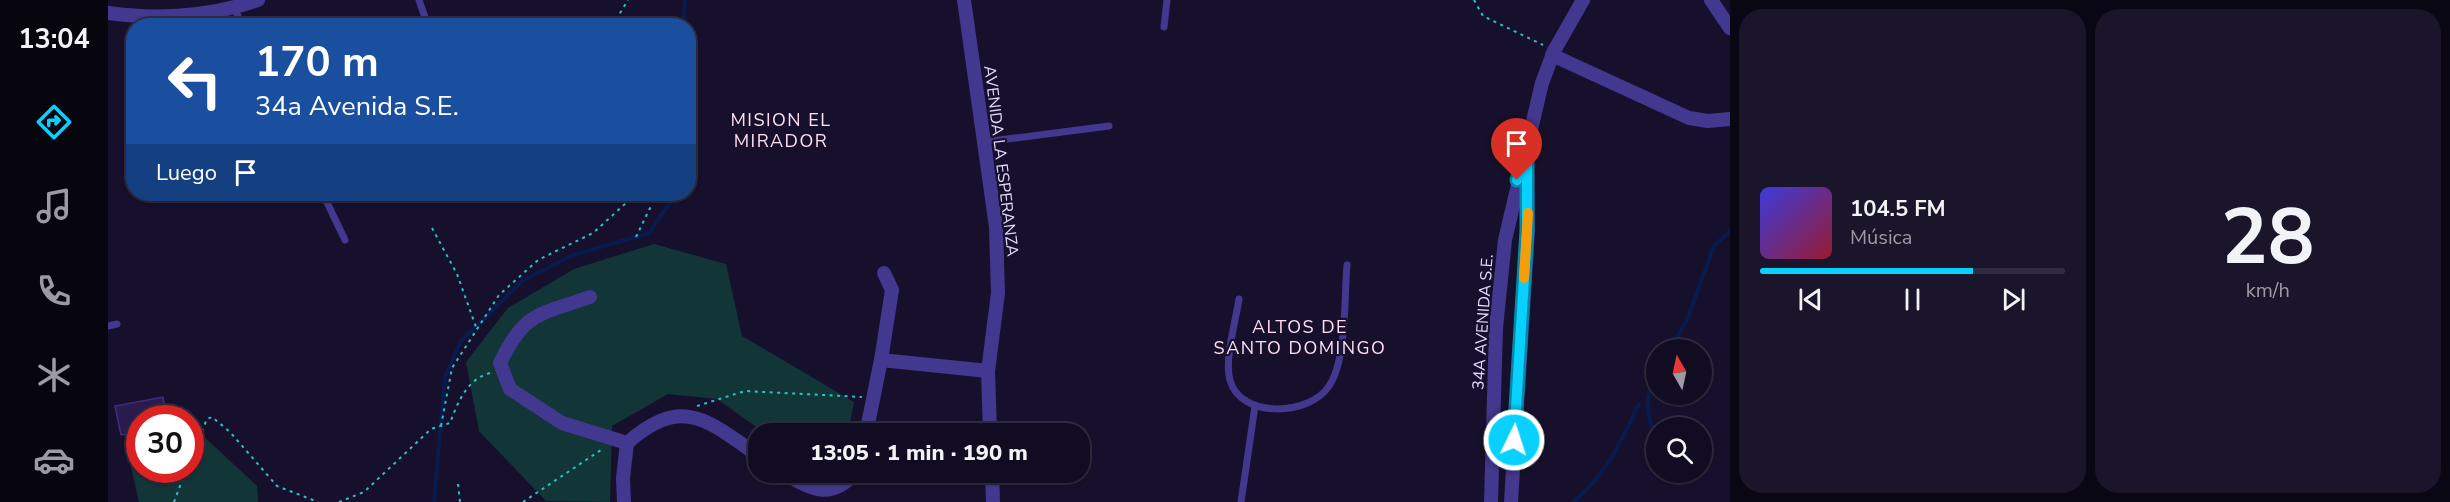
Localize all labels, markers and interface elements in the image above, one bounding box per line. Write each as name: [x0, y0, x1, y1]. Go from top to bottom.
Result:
text: 13:04: [18, 21, 90, 58]
text: 170 m: [255, 34, 379, 91]
icon: left: [156, 42, 234, 120]
street label: AVENIDA LA ESPERANZA: [978, 64, 1024, 258]
text: 34a Avenida S.E.: [255, 88, 459, 125]
icon: directions: [33, 101, 75, 143]
district label: MISION EL MIRADOR: [730, 108, 832, 153]
pin: [1491, 118, 1542, 180]
icon: arrive: [1500, 127, 1533, 160]
icon: arrive: [229, 156, 262, 189]
text: Luego: [156, 158, 217, 188]
text: 28: [2221, 184, 2315, 291]
icon: music: [33, 185, 75, 227]
text: 104.5 FM: [1850, 194, 1946, 224]
text: Música: [1850, 224, 1912, 251]
street label: 34A AVENIDA S.E.: [1467, 253, 1499, 391]
icon: phone: [33, 270, 75, 312]
text: km/h: [2246, 277, 2290, 304]
icon: previous: [1794, 283, 1827, 316]
icon: pause: [1896, 283, 1929, 316]
icon: next: [1997, 283, 2030, 316]
district label: ALTOS DE SANTO DOMINGO: [1214, 315, 1386, 360]
north arrow: [1646, 339, 1712, 405]
map controls: [1646, 339, 1712, 483]
icon: climate: [33, 354, 75, 396]
speed limit sign: 30: [126, 405, 204, 483]
position arrow: [1482, 408, 1546, 472]
button: search: [1646, 417, 1712, 483]
text: 13:05 · 1 min · 190 m: [810, 438, 1028, 468]
icon: car: [33, 439, 75, 481]

